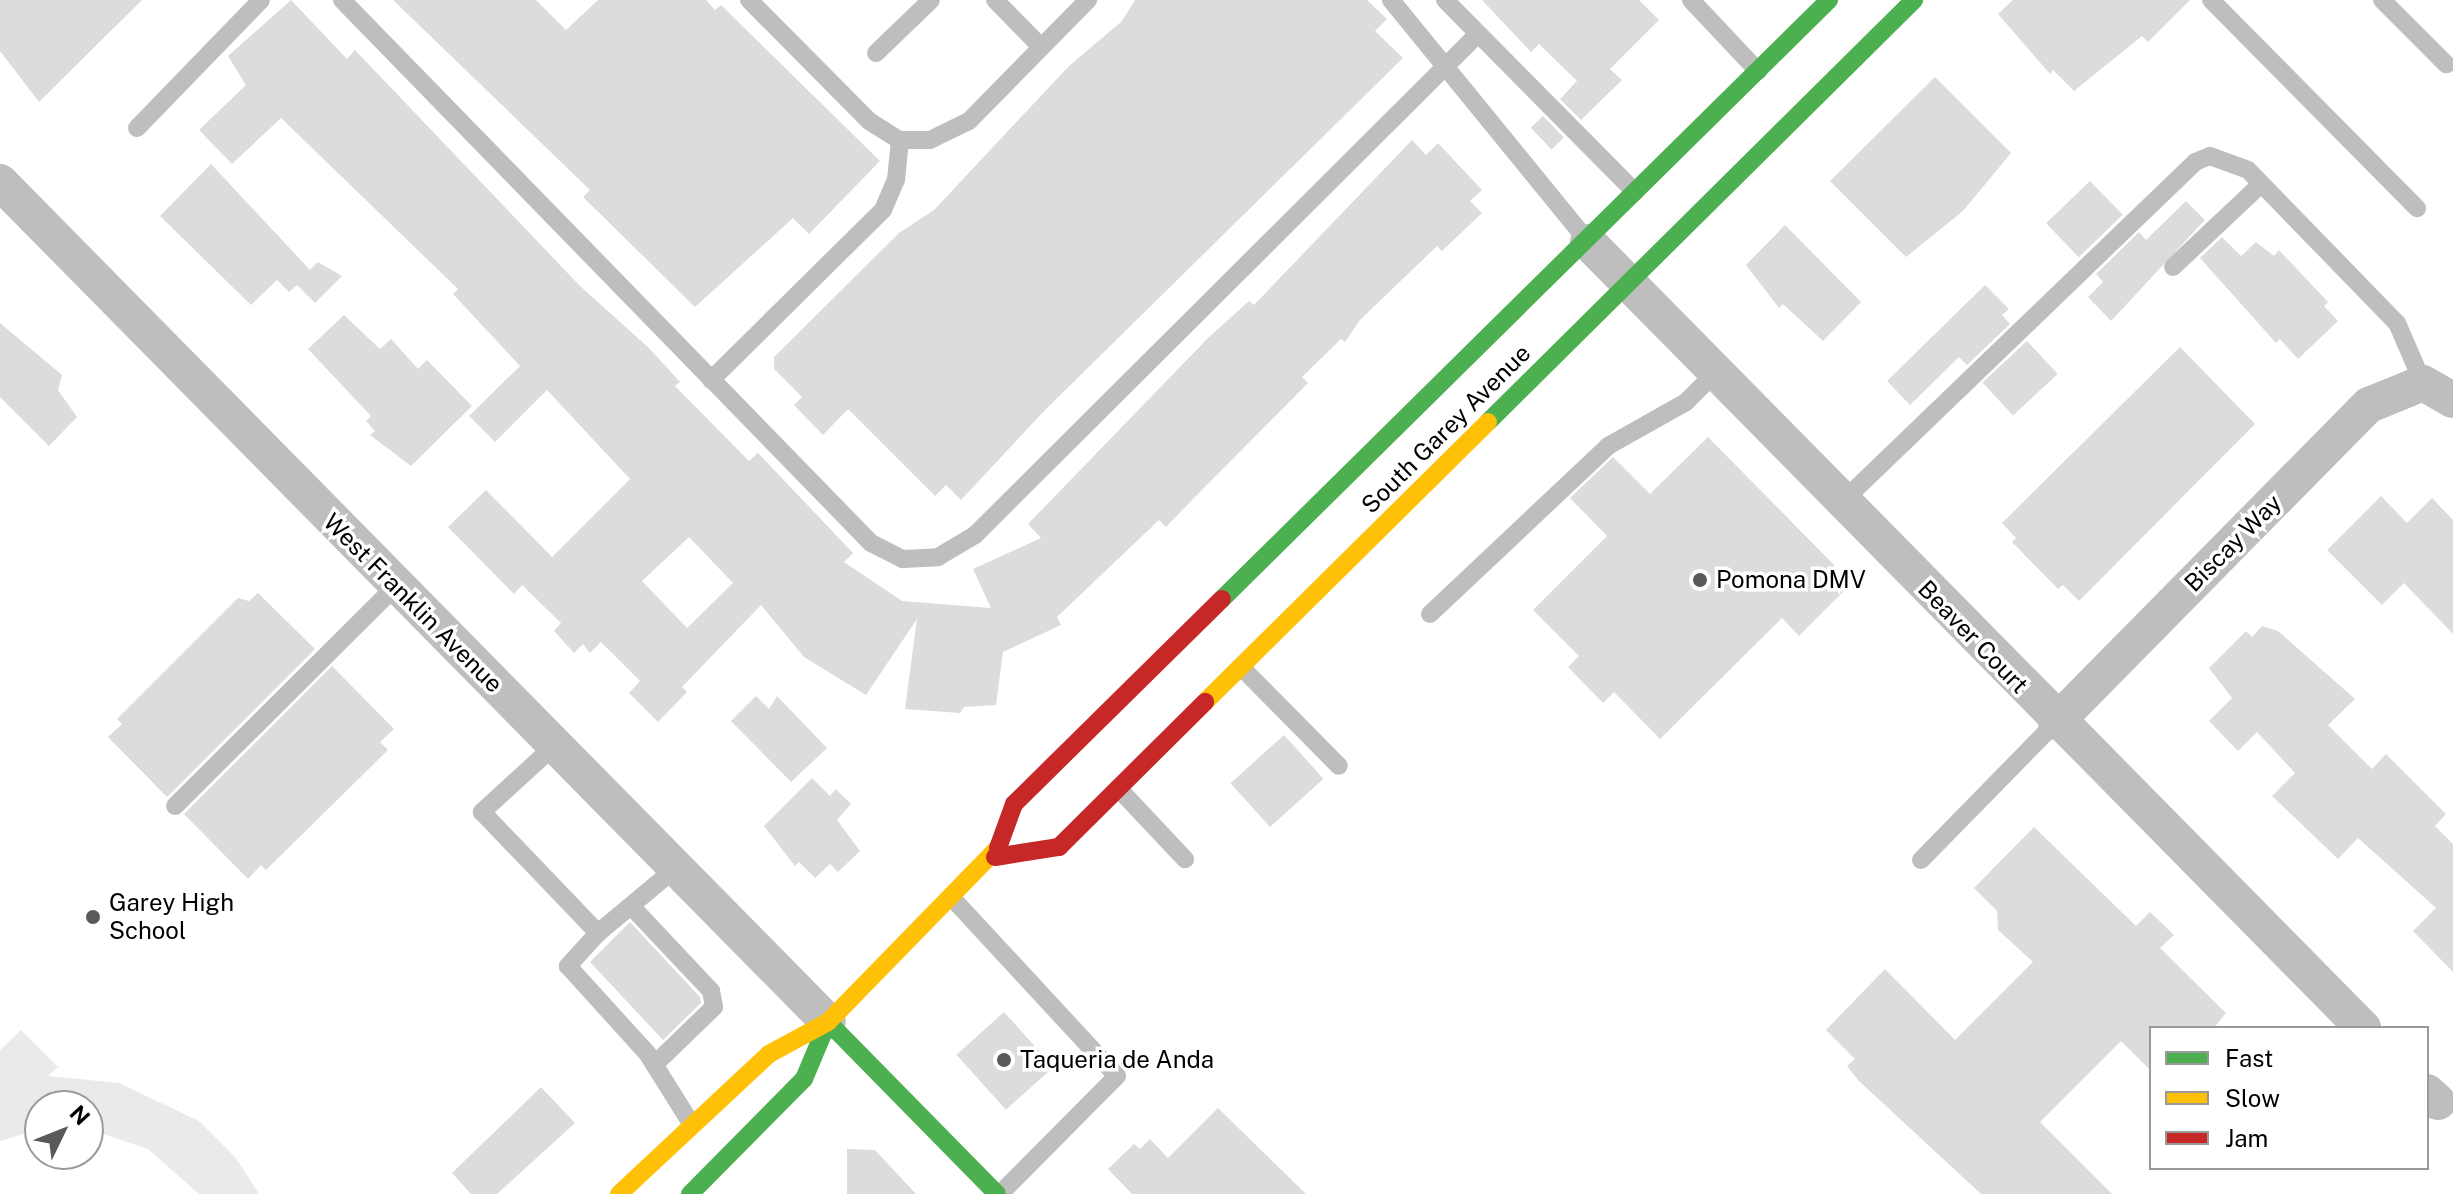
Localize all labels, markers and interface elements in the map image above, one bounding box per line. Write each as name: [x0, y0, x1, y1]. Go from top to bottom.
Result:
street label: South Garey Avenue: [1356, 339, 1536, 519]
street label: Biscay Way: [2178, 488, 2288, 598]
street label: West Franklin Avenue: [317, 507, 509, 699]
place label: Pomona DMV: [1716, 566, 1866, 594]
marker: Pomona DMV: [1691, 571, 1709, 589]
street label: Beaver Court: [1912, 575, 2034, 699]
place label: Garey High School: [109, 889, 234, 945]
marker: Garey High School: [84, 908, 102, 926]
legend: [2149, 1026, 2429, 1170]
text: Fast: [2225, 1044, 2273, 1072]
place label: Taqueria de Anda: [1020, 1046, 1215, 1074]
marker: Taqueria de Anda: [995, 1051, 1013, 1069]
text: Slow: [2225, 1084, 2280, 1112]
north arrow: [24, 1090, 104, 1170]
text: N: [65, 1100, 95, 1130]
text: Jam: [2225, 1124, 2268, 1152]

